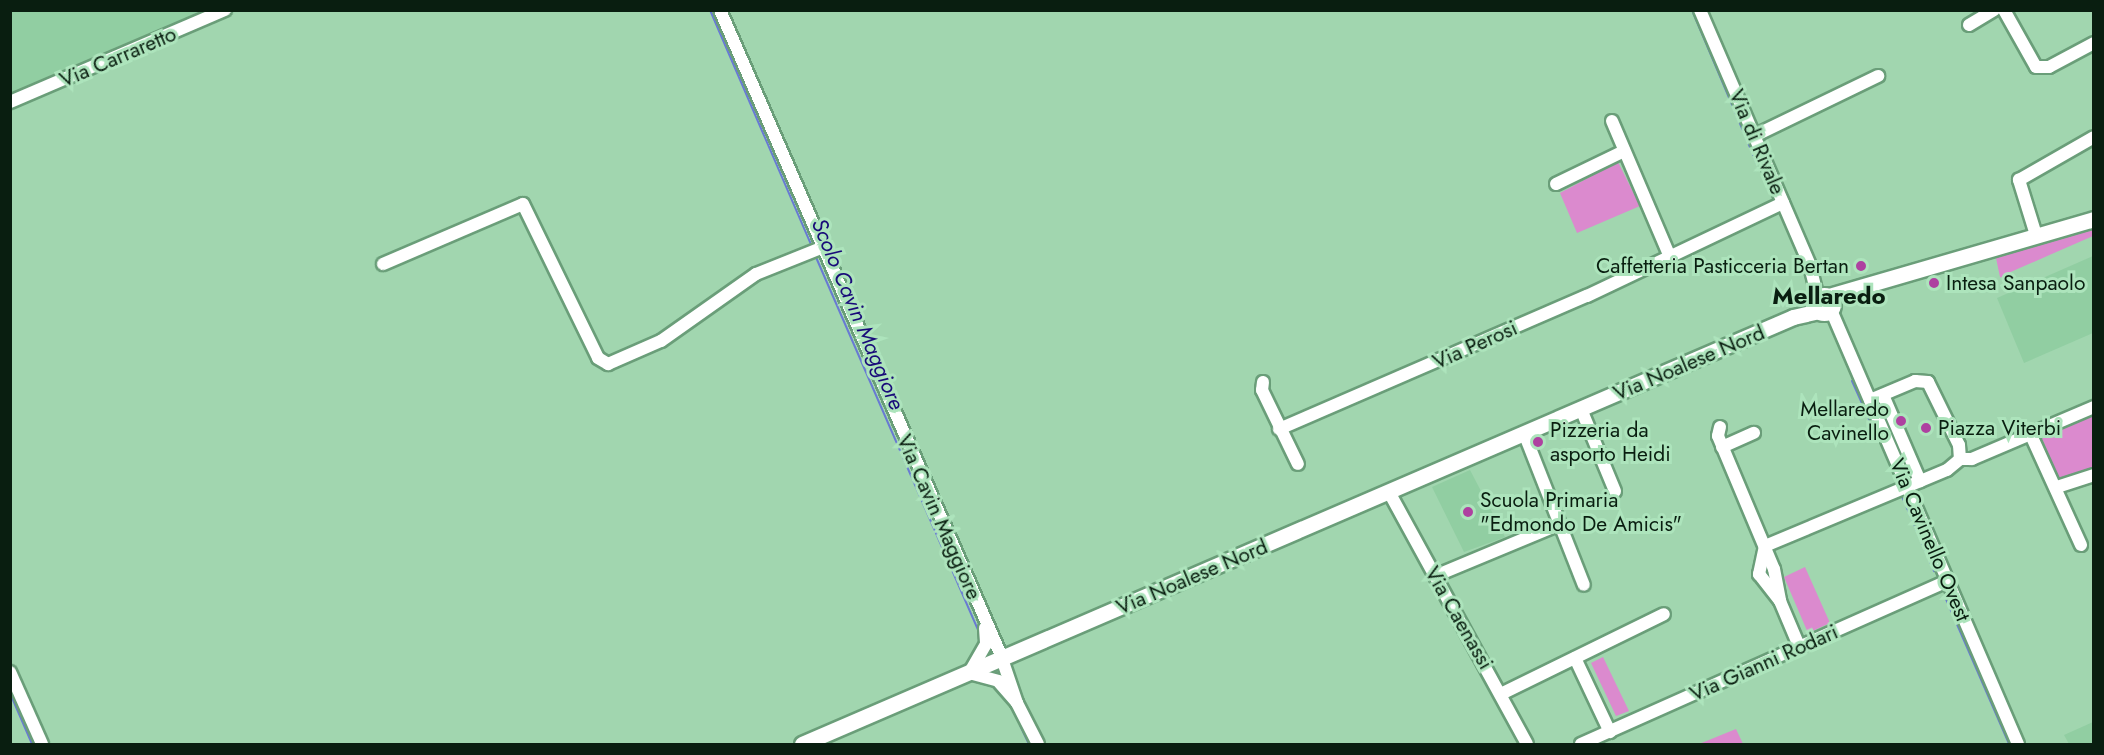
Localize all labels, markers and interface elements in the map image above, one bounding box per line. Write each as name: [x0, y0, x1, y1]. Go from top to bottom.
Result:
street label: Via Carraretto: [56, 21, 180, 93]
street label: Via di Rivale: [1724, 86, 1790, 198]
water label: Scolo Cavin Maggiore: [806, 214, 910, 414]
place label: Caffetteria Pasticceria Bertan: [1596, 253, 1849, 279]
marker: Caffetteria Pasticceria Bertan: [1854, 259, 1868, 273]
place label: Intesa Sanpaolo: [1946, 270, 2085, 296]
marker: Intesa Sanpaolo: [1927, 276, 1941, 290]
district label: Mellaredo: [1772, 282, 1886, 310]
street label: Via Perosi: [1429, 315, 1521, 375]
street label: Via Noalese Nord: [1610, 320, 1768, 406]
place label: Mellaredo Cavinello: [1800, 396, 1889, 446]
marker: Mellaredo Cavinello: [1894, 414, 1908, 428]
place label: Piazza Viterbi: [1938, 415, 2061, 441]
place label: Pizzeria da asporto Heidi: [1550, 417, 1671, 467]
marker: Piazza Viterbi: [1919, 421, 1933, 435]
street label: Via Cavin Maggiore: [891, 431, 987, 603]
marker: Pizzeria da asporto Heidi: [1531, 435, 1545, 449]
street label: Via Cavinello Ovest: [1884, 455, 1976, 625]
place label: Scuola Primaria "Edmondo De Amicis": [1480, 487, 1682, 537]
marker: Scuola Primaria "Edmondo De Amicis": [1461, 505, 1475, 519]
street label: Via Noalese Nord: [1113, 534, 1271, 620]
street label: Via Caenassi: [1419, 562, 1499, 674]
street label: Via Gianni Rodari: [1686, 619, 1842, 707]

